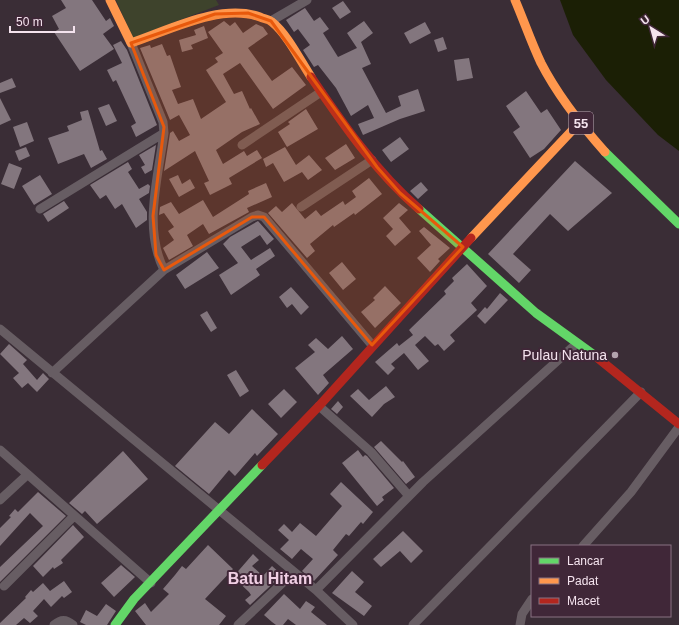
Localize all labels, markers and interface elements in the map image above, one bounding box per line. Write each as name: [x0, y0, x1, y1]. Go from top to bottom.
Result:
scale bar: [10, 8, 74, 34]
north arrow: [631, 8, 671, 48]
text: U: [638, 13, 652, 27]
text: 50 m: [16, 15, 43, 29]
road number: 55: [569, 112, 593, 134]
place label: Pulau Natuna: [522, 347, 607, 363]
marker: Pulau Natuna: [610, 350, 620, 360]
legend: [531, 545, 671, 617]
text: Lancar: [567, 554, 604, 568]
district label: Batu Hitam: [228, 570, 312, 587]
text: Padat: [567, 574, 599, 588]
text: Macet: [567, 594, 600, 608]

